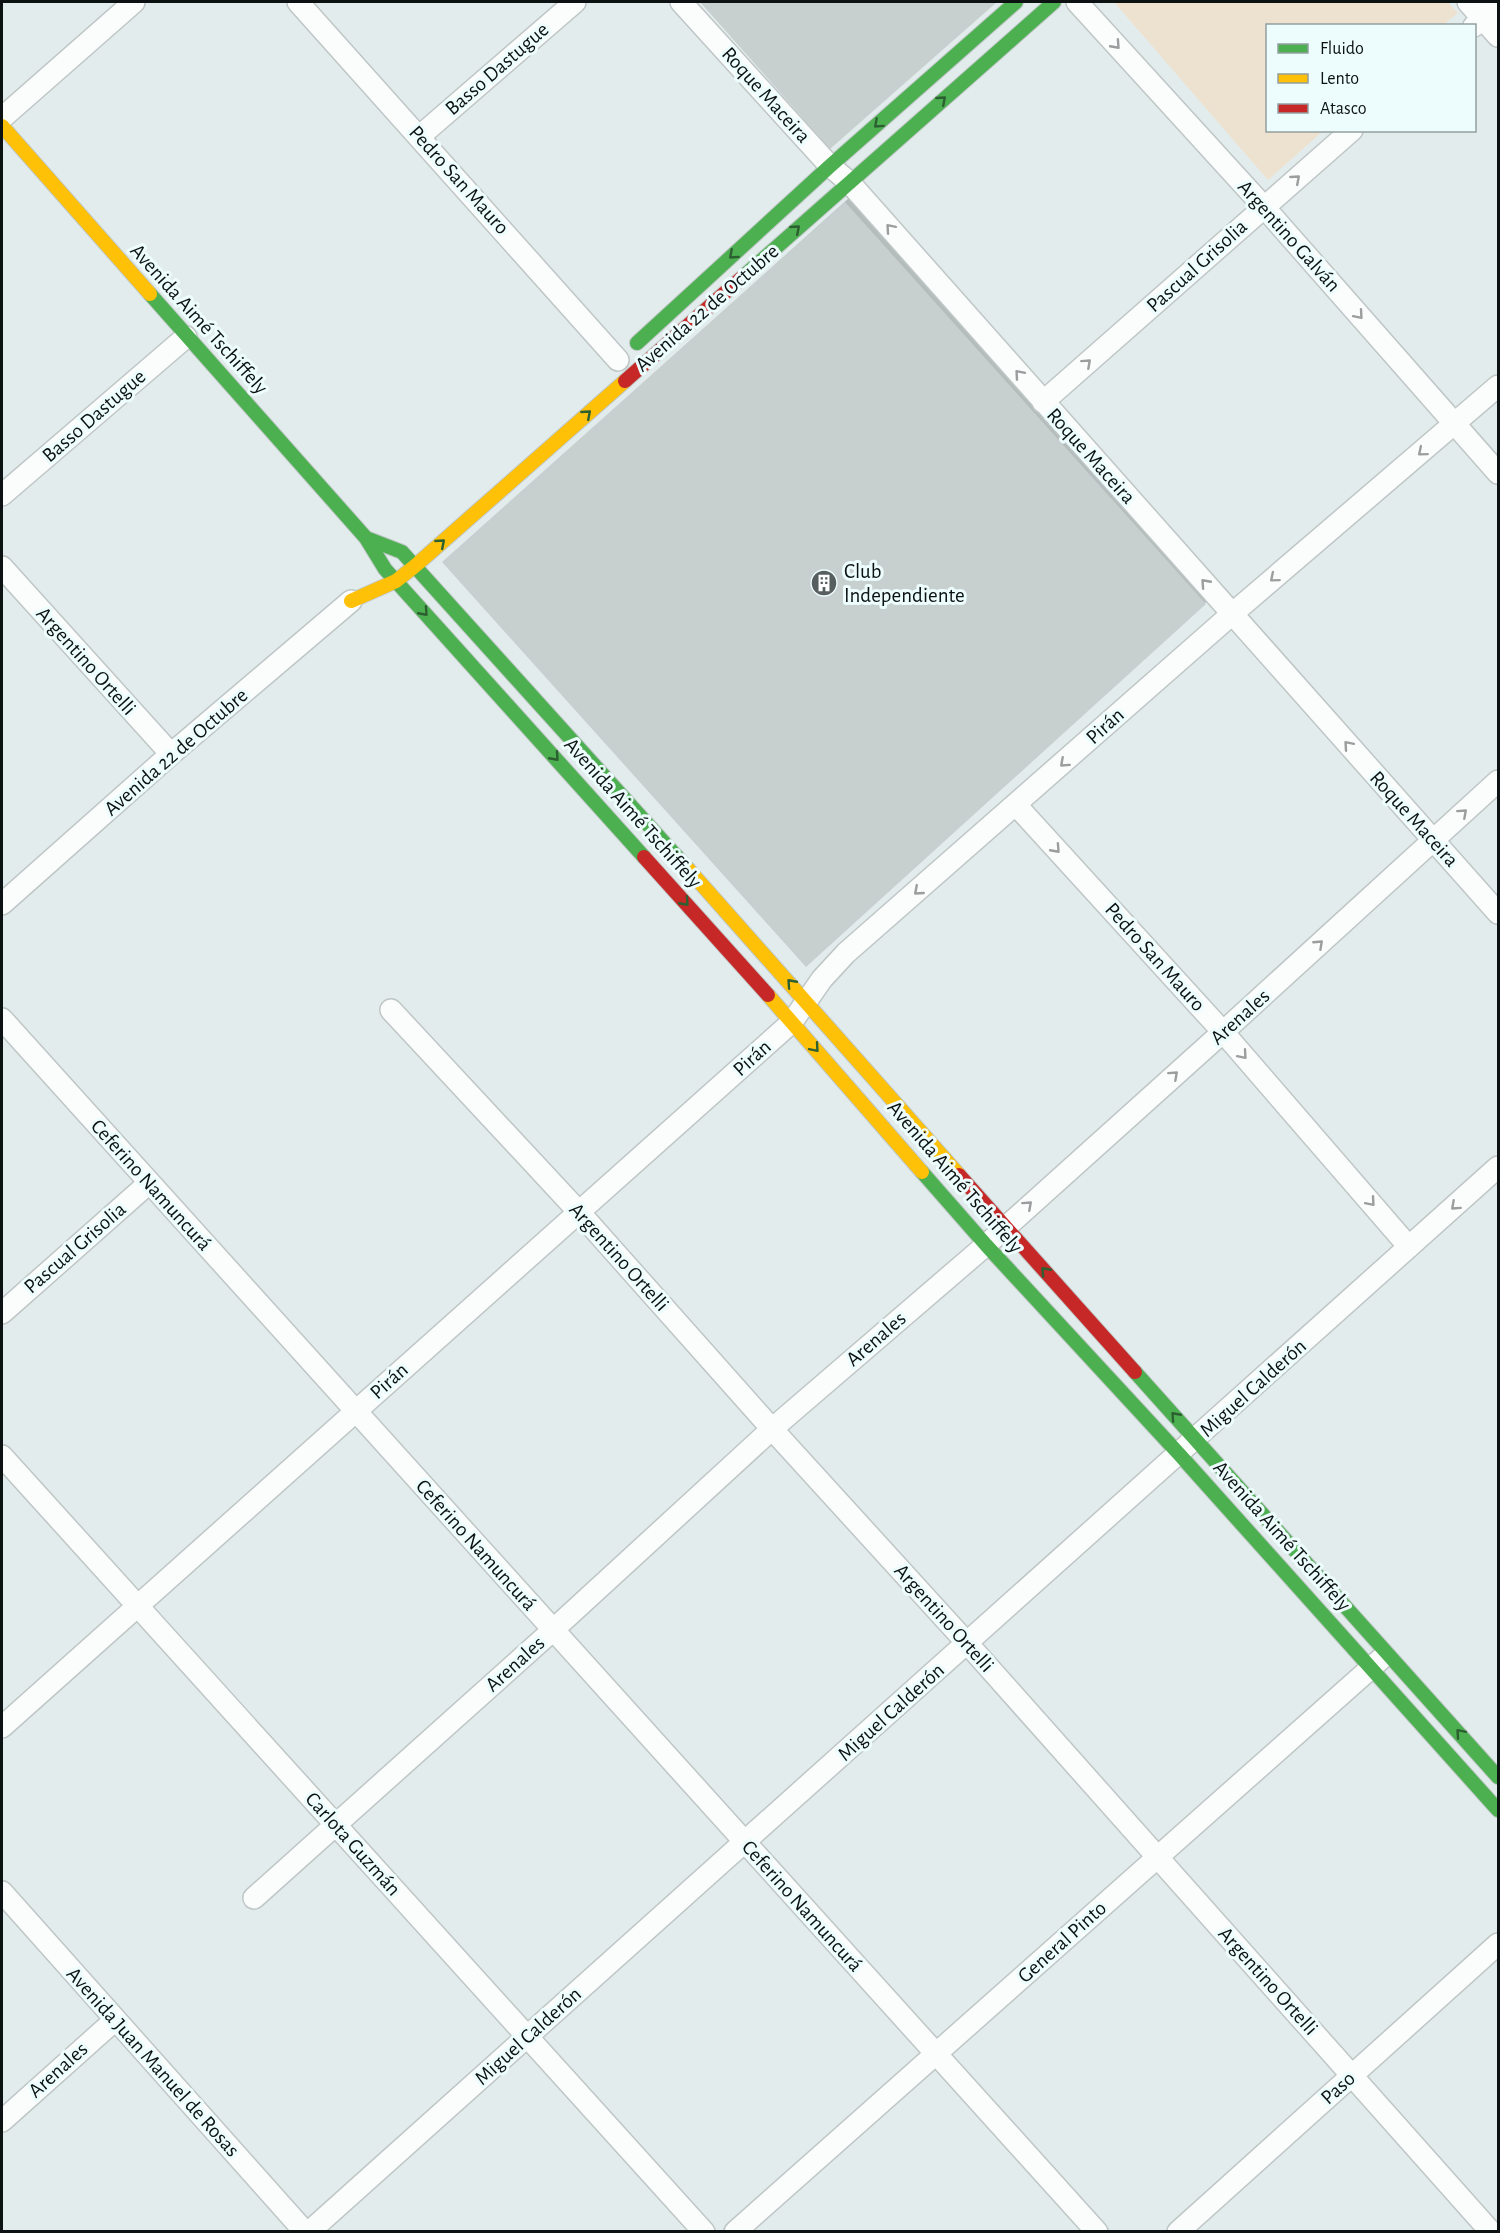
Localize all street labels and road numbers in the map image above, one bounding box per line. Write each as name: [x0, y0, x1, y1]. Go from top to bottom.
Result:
street label: Basso Dastugue: [441, 19, 553, 119]
street label: Roque Maceira: [718, 43, 814, 147]
street label: Pedro San Mauro: [405, 122, 513, 238]
street label: Argentino Galván: [1234, 176, 1344, 296]
street label: Pascual Grisolia: [1143, 215, 1251, 316]
street label: Avenida Aimé Tschiffely: [126, 240, 272, 398]
street label: Avenida 22 de Octubre: [631, 240, 783, 376]
street label: Basso Dastugue: [38, 366, 150, 466]
street label: Roque Maceira: [1043, 404, 1139, 508]
street label: Argentino Ortelli: [32, 603, 140, 719]
street label: Avenida 22 de Octubre: [100, 684, 252, 820]
street label: Pirán: [1082, 704, 1128, 748]
street label: Avenida Aimé Tschiffely: [560, 734, 706, 892]
street label: Roque Maceira: [1366, 767, 1462, 871]
street label: Pedro San Mauro: [1101, 899, 1209, 1015]
street label: Arenales: [1206, 985, 1274, 1049]
street label: Pirán: [729, 1036, 775, 1080]
street label: Avenida Aimé Tschiffely: [883, 1097, 1027, 1257]
street label: Ceferino Namuncurá: [87, 1115, 215, 1255]
street label: Pascual Grisolia: [20, 1198, 130, 1298]
street label: Argentino Ortelli: [565, 1199, 673, 1315]
street label: Arenales: [842, 1308, 910, 1370]
street label: Miguel Calderón: [1196, 1335, 1310, 1441]
street label: Pirán: [366, 1359, 412, 1403]
street label: Avenida Aimé Tschiffely: [1209, 1457, 1355, 1615]
street label: Ceferino Namuncurá: [412, 1475, 540, 1615]
street label: Argentino Ortelli: [890, 1560, 998, 1676]
street label: Arenales: [481, 1632, 549, 1696]
street label: Miguel Calderón: [834, 1659, 948, 1765]
street label: Carlota Guzmán: [301, 1788, 405, 1900]
street label: Ceferino Namuncurá: [738, 1836, 866, 1976]
street label: General Pinto: [1014, 1897, 1110, 1987]
street label: Argentino Ortelli: [1214, 1923, 1322, 2039]
street label: Avenida Juan Manuel de Rosas: [63, 1963, 243, 2161]
street label: Miguel Calderón: [471, 1983, 585, 2089]
street label: Arenales: [24, 2038, 92, 2102]
street label: Paso: [1317, 2067, 1359, 2109]

